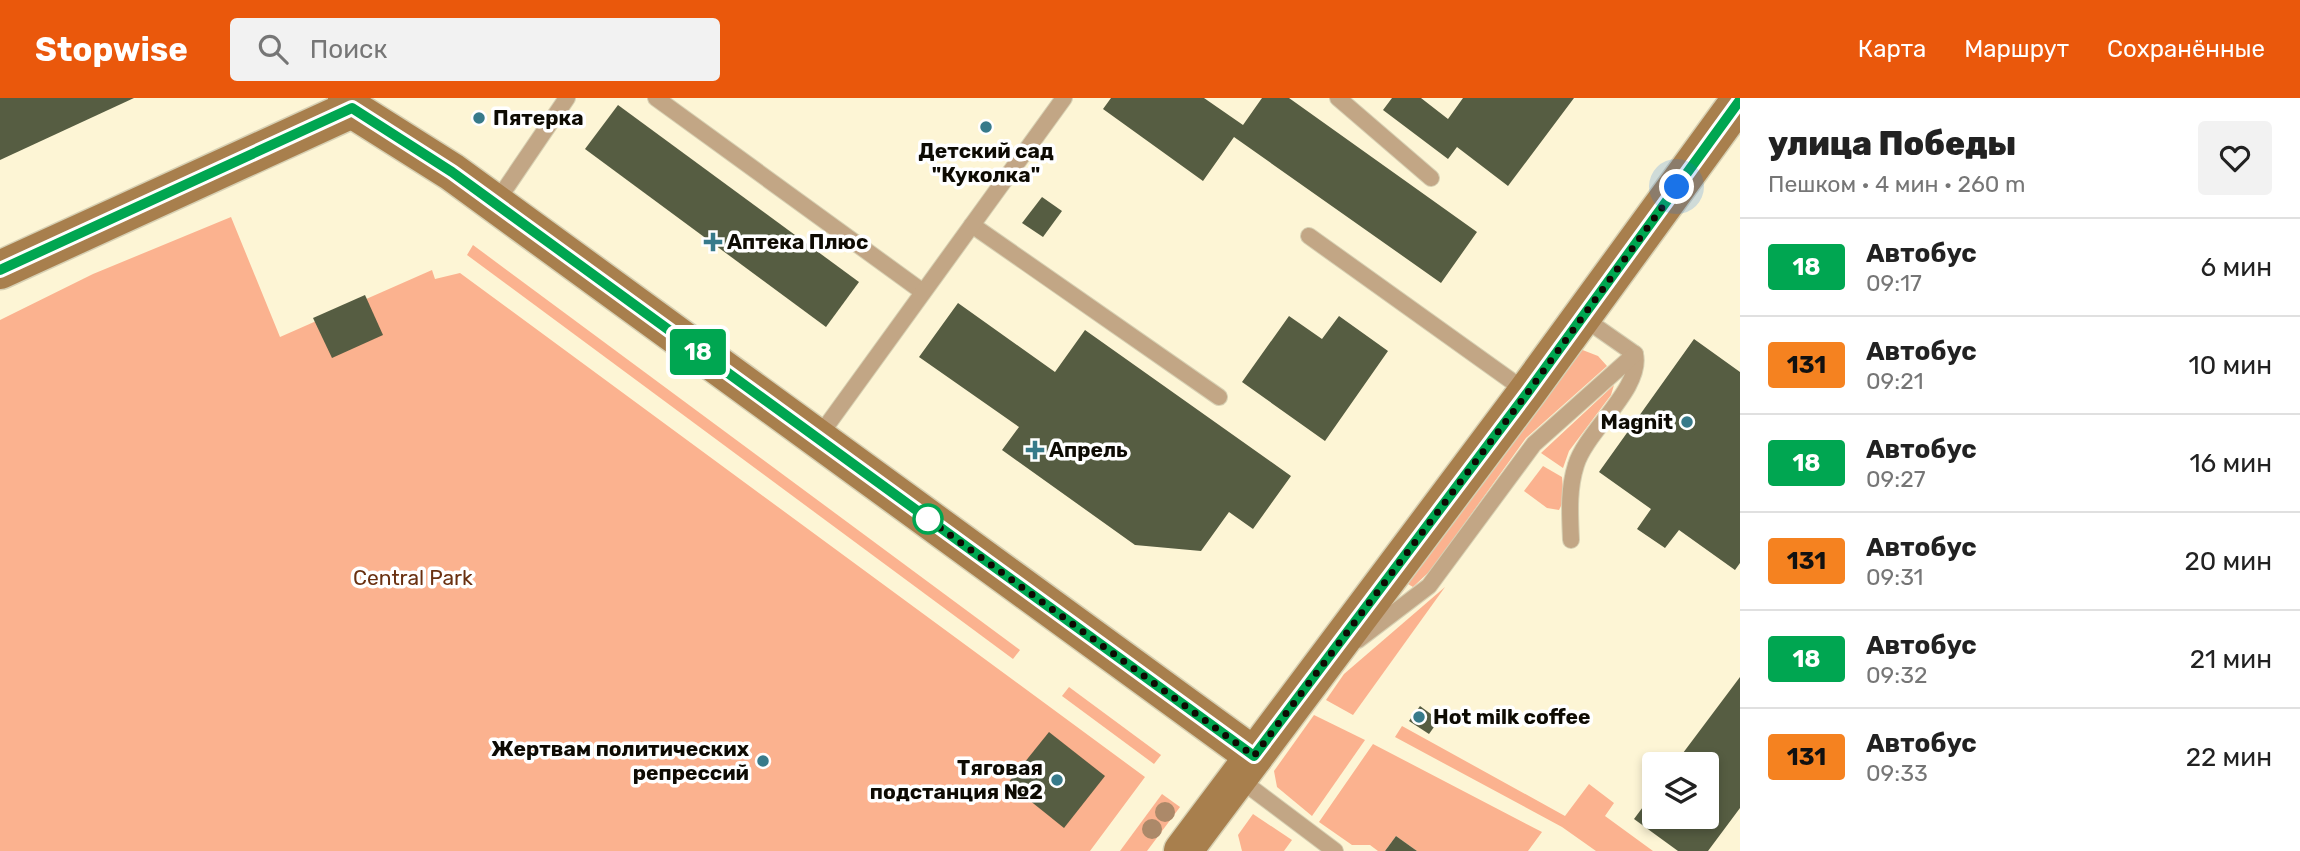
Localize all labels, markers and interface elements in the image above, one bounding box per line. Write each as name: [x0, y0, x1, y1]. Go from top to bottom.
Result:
search box: [230, 18, 720, 81]
text: Stopwise: [35, 30, 188, 69]
icon: search: [254, 30, 292, 68]
text: Поиск: [310, 34, 387, 65]
text: Карта: [1858, 35, 1926, 63]
text: Маршрут: [1964, 35, 2069, 63]
text: Сохранённые: [2107, 35, 2265, 63]
place label: Пятерка: [493, 105, 584, 130]
marker: Пятерка: [471, 110, 487, 126]
marker: Детский сад "Куколка": [978, 119, 994, 135]
button: heart: [2198, 121, 2272, 195]
text: улица Победы: [1768, 124, 2016, 163]
place label: Детский сад "Куколка": [918, 138, 1054, 187]
your location: [1659, 169, 1694, 204]
text: Пешком · 4 мин · 260 m: [1768, 170, 2025, 198]
place label: Аптека Плюс: [727, 229, 868, 254]
marker: Аптека Плюс: [705, 234, 721, 250]
text: Автобус: [1866, 238, 1977, 269]
text: 6 мин: [2201, 252, 2272, 283]
text: 18: [1792, 253, 1821, 281]
text: 09:17: [1866, 269, 1922, 297]
line badge: 18: [666, 329, 730, 375]
text: Автобус: [1866, 336, 1977, 367]
text: 18: [684, 338, 712, 366]
text: 10 мин: [2189, 350, 2272, 381]
text: 131: [1787, 351, 1826, 379]
text: 09:21: [1866, 367, 1923, 395]
place label: Magnit: [1601, 409, 1673, 434]
marker: Magnit: [1679, 414, 1695, 430]
text: Автобус: [1866, 434, 1977, 465]
place label: Апрель: [1049, 437, 1128, 462]
marker: Апрель: [1027, 442, 1043, 458]
text: 16 мин: [2189, 448, 2272, 479]
text: 18: [1792, 449, 1821, 477]
text: 09:27: [1866, 465, 1925, 493]
unlabelled marker: [913, 504, 943, 534]
text: Автобус: [1866, 532, 1977, 563]
text: 20 мин: [2184, 546, 2272, 577]
text: 131: [1787, 547, 1826, 575]
text: 09:31: [1866, 563, 1923, 591]
park label: Central Park: [353, 565, 473, 590]
text: Автобус: [1866, 630, 1977, 661]
text: 21 мин: [2190, 644, 2272, 675]
text: 18: [1792, 645, 1821, 673]
text: 09:32: [1866, 661, 1927, 689]
place label: Hot milk coffee: [1433, 704, 1590, 729]
marker: Hot milk coffee: [1411, 709, 1427, 725]
text: Автобус: [1866, 728, 1977, 759]
place label: Жертвам политических репрессий: [491, 736, 750, 785]
text: 22 мин: [2186, 742, 2272, 773]
text: 131: [1787, 743, 1826, 771]
map controls: [1642, 752, 1719, 829]
button: layers: [1642, 752, 1719, 829]
marker: Жертвам политических репрессий: [755, 753, 771, 769]
place label: Тяговая подстанция №2: [870, 755, 1043, 804]
text: 09:33: [1866, 759, 1928, 787]
marker: Тяговая подстанция №2: [1049, 772, 1065, 788]

